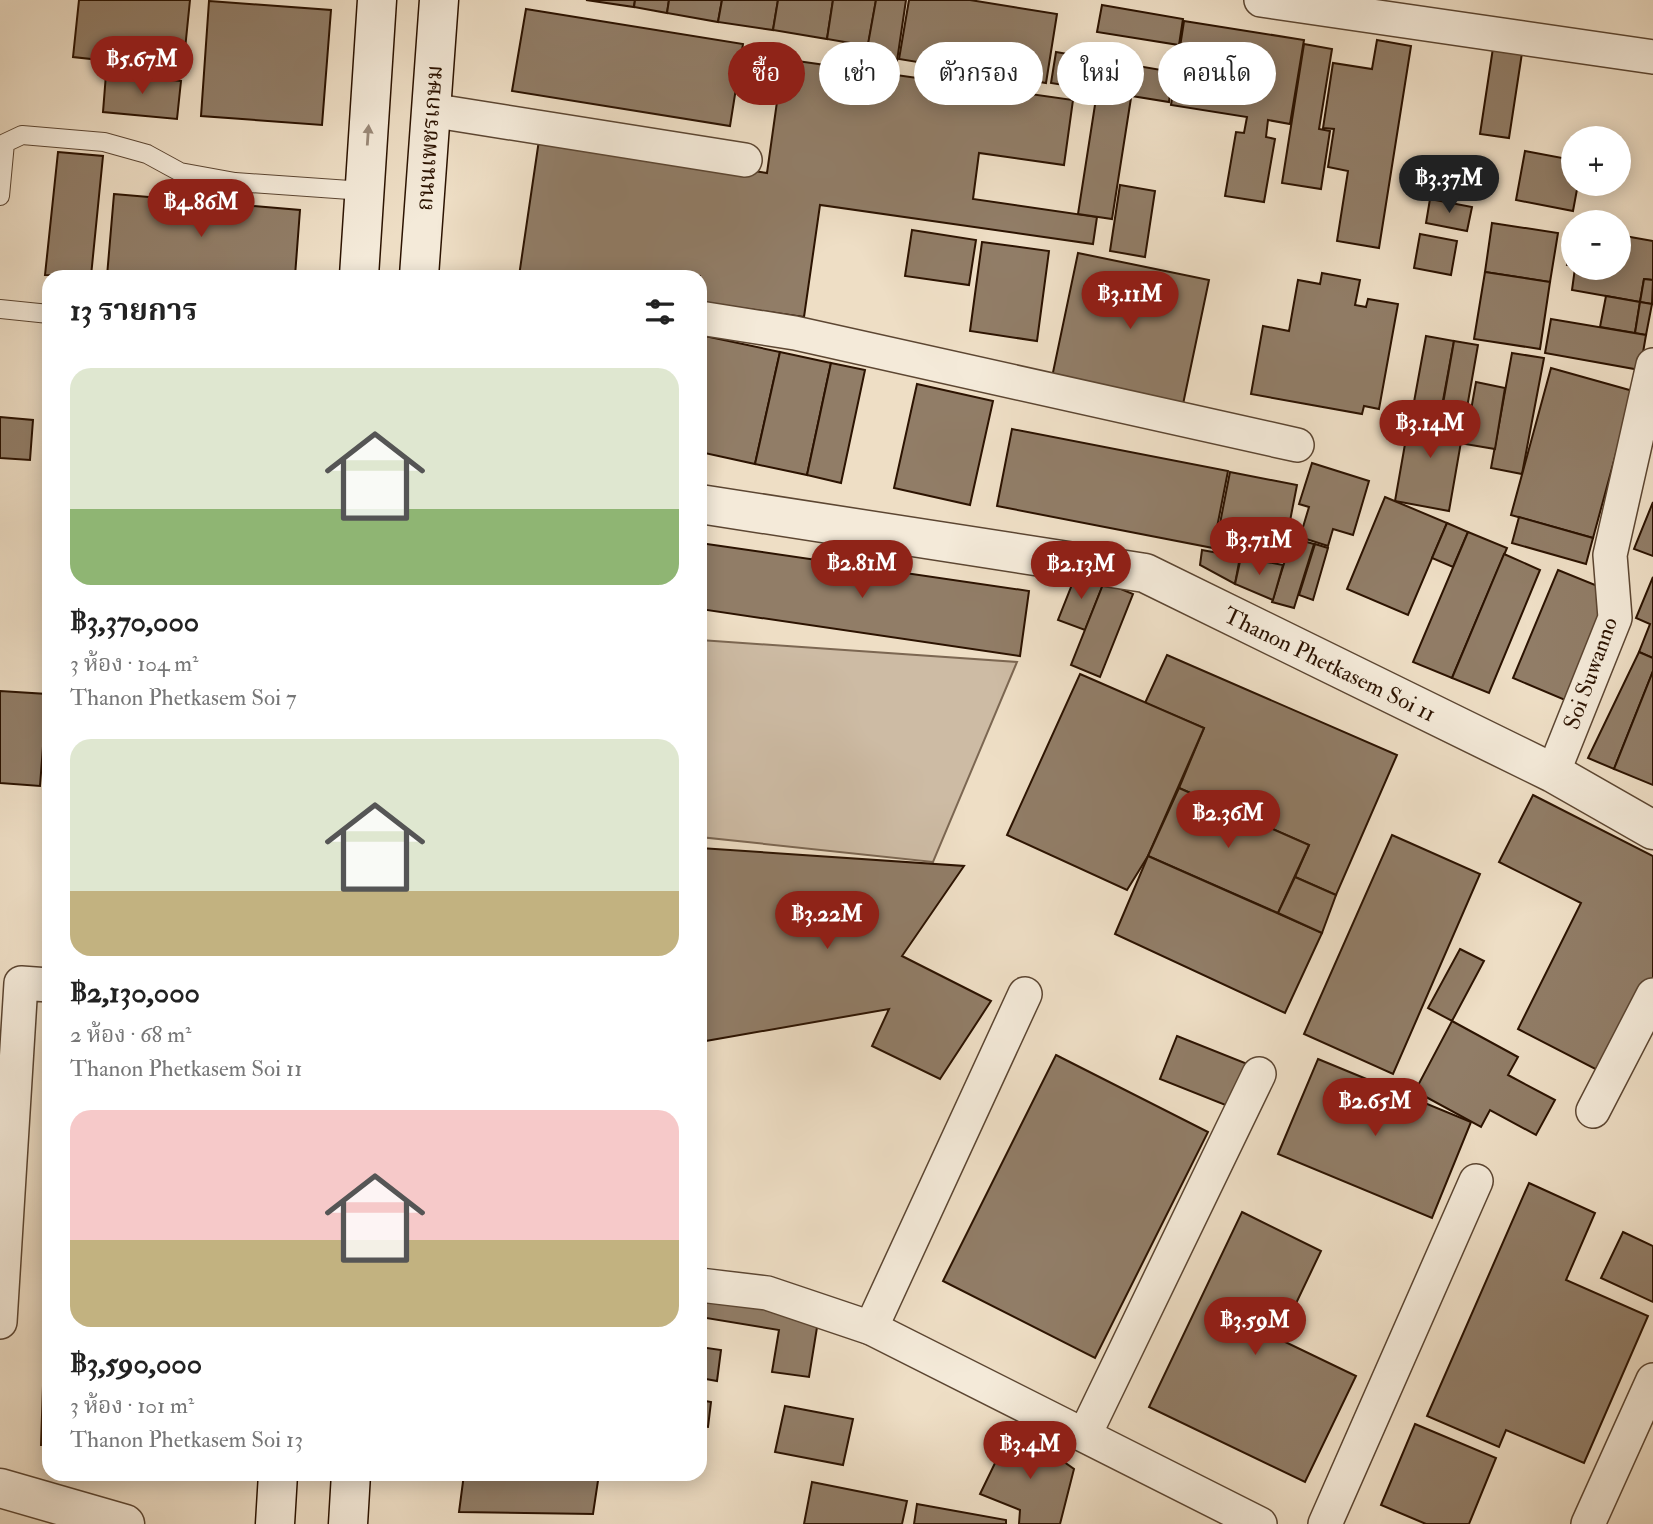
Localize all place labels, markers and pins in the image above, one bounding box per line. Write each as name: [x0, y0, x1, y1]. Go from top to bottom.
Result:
pin: ฿5.67M: [85, 36, 199, 96]
pin: ฿3.37M: [1392, 156, 1506, 215]
pin: ฿4.86M: [144, 180, 258, 239]
pin: ฿3.11M: [1073, 272, 1187, 331]
pin: ฿3.14M: [1373, 400, 1487, 460]
pin: ฿3.71M: [1202, 518, 1316, 577]
pin: ฿2.81M: [805, 540, 919, 600]
pin: ฿2.13M: [1024, 542, 1138, 601]
pin: ฿2.36M: [1171, 790, 1285, 850]
pin: ฿3.22M: [770, 892, 884, 951]
pin: ฿2.65M: [1318, 1078, 1432, 1138]
pin: ฿3.59M: [1198, 1298, 1312, 1357]
pin: ฿3.4M: [981, 1422, 1079, 1481]

